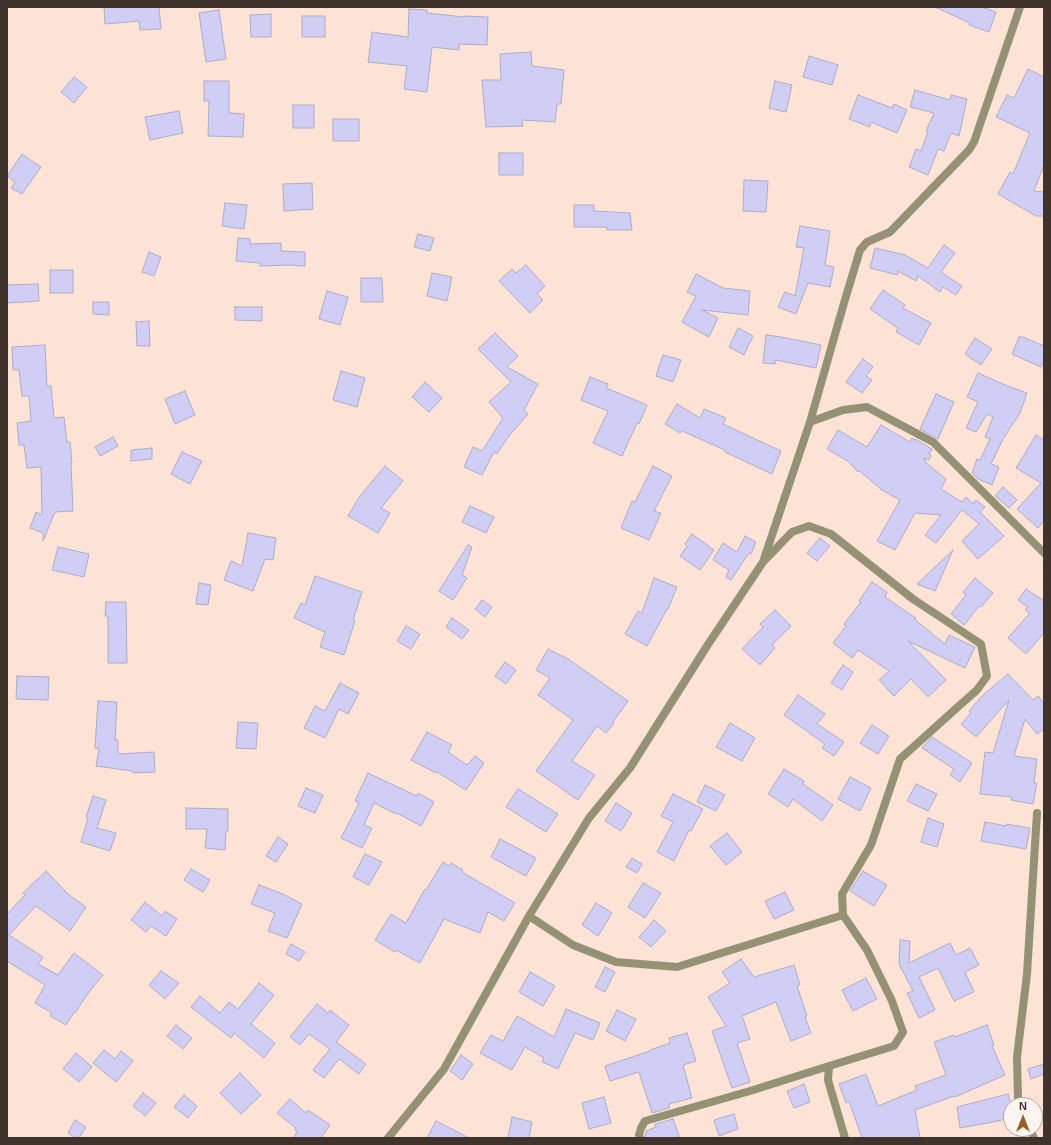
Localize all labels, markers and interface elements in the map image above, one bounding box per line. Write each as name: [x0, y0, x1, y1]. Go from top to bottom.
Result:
north arrow: [1003, 1097, 1043, 1137]
text: N: [1019, 1100, 1027, 1112]

